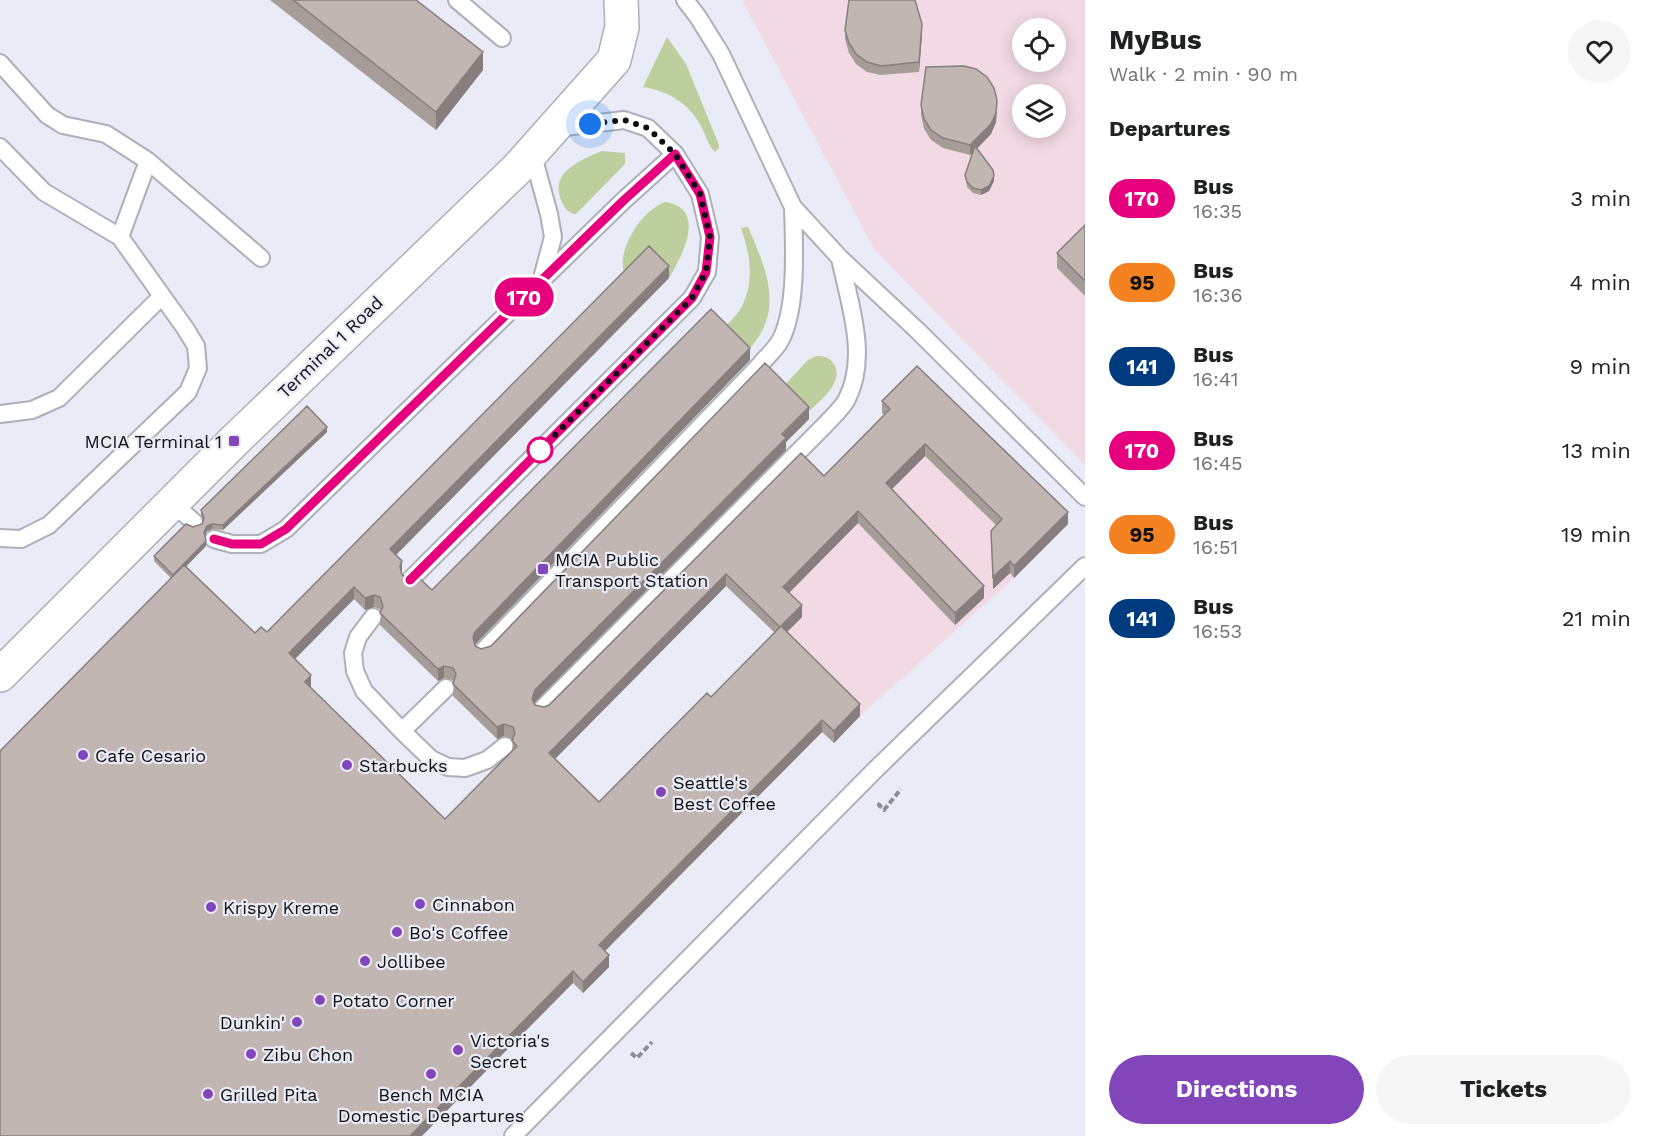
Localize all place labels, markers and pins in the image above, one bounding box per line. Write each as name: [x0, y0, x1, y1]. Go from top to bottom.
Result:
place label: MCIA Terminal 1: [85, 431, 222, 452]
marker: MCIA Terminal 1: [227, 434, 241, 448]
unlabelled marker: [527, 437, 553, 463]
place label: MCIA Public Transport Station: [555, 549, 708, 591]
marker: MCIA Public Transport Station: [536, 562, 550, 576]
place label: Cafe Cesario: [95, 745, 206, 766]
marker: Cafe Cesario: [76, 748, 90, 762]
place label: Starbucks: [359, 755, 448, 776]
marker: Starbucks: [340, 758, 354, 772]
place label: Seattle's Best Coffee: [673, 772, 776, 814]
marker: Seattle's Best Coffee: [654, 785, 668, 799]
place label: Cinnabon: [432, 894, 515, 915]
place label: Krispy Kreme: [223, 897, 339, 918]
marker: Cinnabon: [413, 897, 427, 911]
marker: Krispy Kreme: [204, 900, 218, 914]
place label: Bo's Coffee: [409, 922, 509, 943]
marker: Bo's Coffee: [390, 925, 404, 939]
place label: Jollibee: [377, 951, 446, 972]
marker: Jollibee: [358, 954, 372, 968]
place label: Potato Corner: [332, 990, 455, 1011]
marker: Potato Corner: [313, 993, 327, 1007]
place label: Dunkin': [220, 1012, 285, 1033]
marker: Dunkin': [290, 1015, 304, 1029]
place label: Victoria's Secret: [470, 1030, 550, 1072]
marker: Victoria's Secret: [451, 1043, 465, 1057]
place label: Zibu Chon: [263, 1044, 353, 1065]
marker: Zibu Chon: [244, 1047, 258, 1061]
marker: Bench MCIA Domestic Departures: [424, 1067, 438, 1081]
place label: Grilled Pita: [220, 1084, 318, 1105]
place label: Bench MCIA Domestic Departures: [338, 1084, 524, 1126]
marker: Grilled Pita: [201, 1087, 215, 1101]

